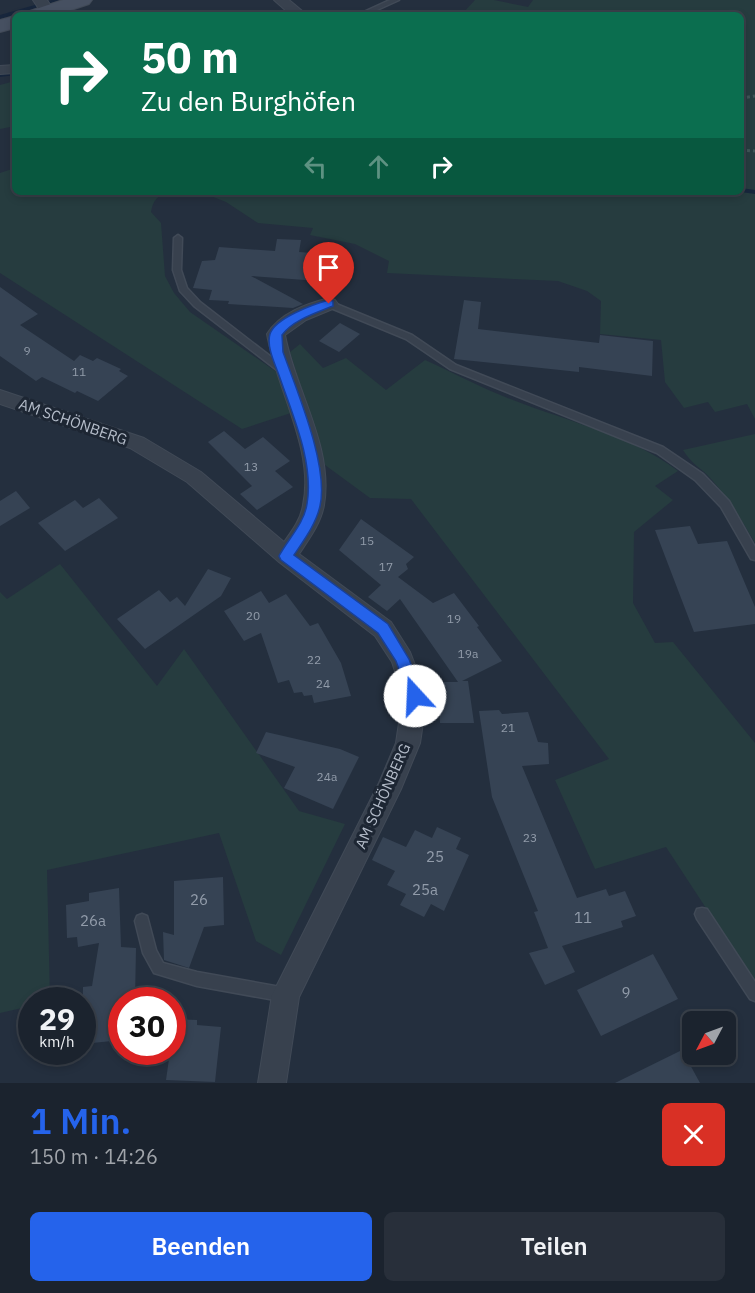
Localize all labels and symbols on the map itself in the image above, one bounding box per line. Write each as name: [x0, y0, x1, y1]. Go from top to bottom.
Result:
pin: [303, 242, 354, 304]
house number: 9: [23, 343, 31, 358]
house number: 11: [72, 364, 86, 379]
street label: AM SCHÖNBERG: [16, 394, 130, 449]
house number: 13: [244, 459, 258, 474]
house number: 15: [360, 533, 374, 548]
house number: 17: [379, 559, 393, 574]
house number: 20: [246, 608, 260, 623]
house number: 19: [447, 611, 461, 626]
house number: 19a: [458, 646, 479, 661]
house number: 22: [307, 652, 321, 667]
position arrow: [383, 664, 447, 728]
house number: 24: [316, 676, 330, 691]
house number: 21: [501, 720, 515, 735]
street label: AM SCHÖNBERG: [351, 740, 414, 852]
house number: 24a: [317, 769, 338, 784]
house number: 23: [523, 830, 537, 845]
house number: 25: [426, 847, 444, 866]
house number: 25a: [412, 880, 438, 899]
house number: 26: [190, 890, 208, 909]
house number: 11: [574, 908, 592, 927]
house number: 26a: [80, 911, 106, 930]
house number: 9: [621, 983, 631, 1002]
speed limit sign: 30: [108, 987, 186, 1065]
north arrow: [682, 1011, 736, 1065]

